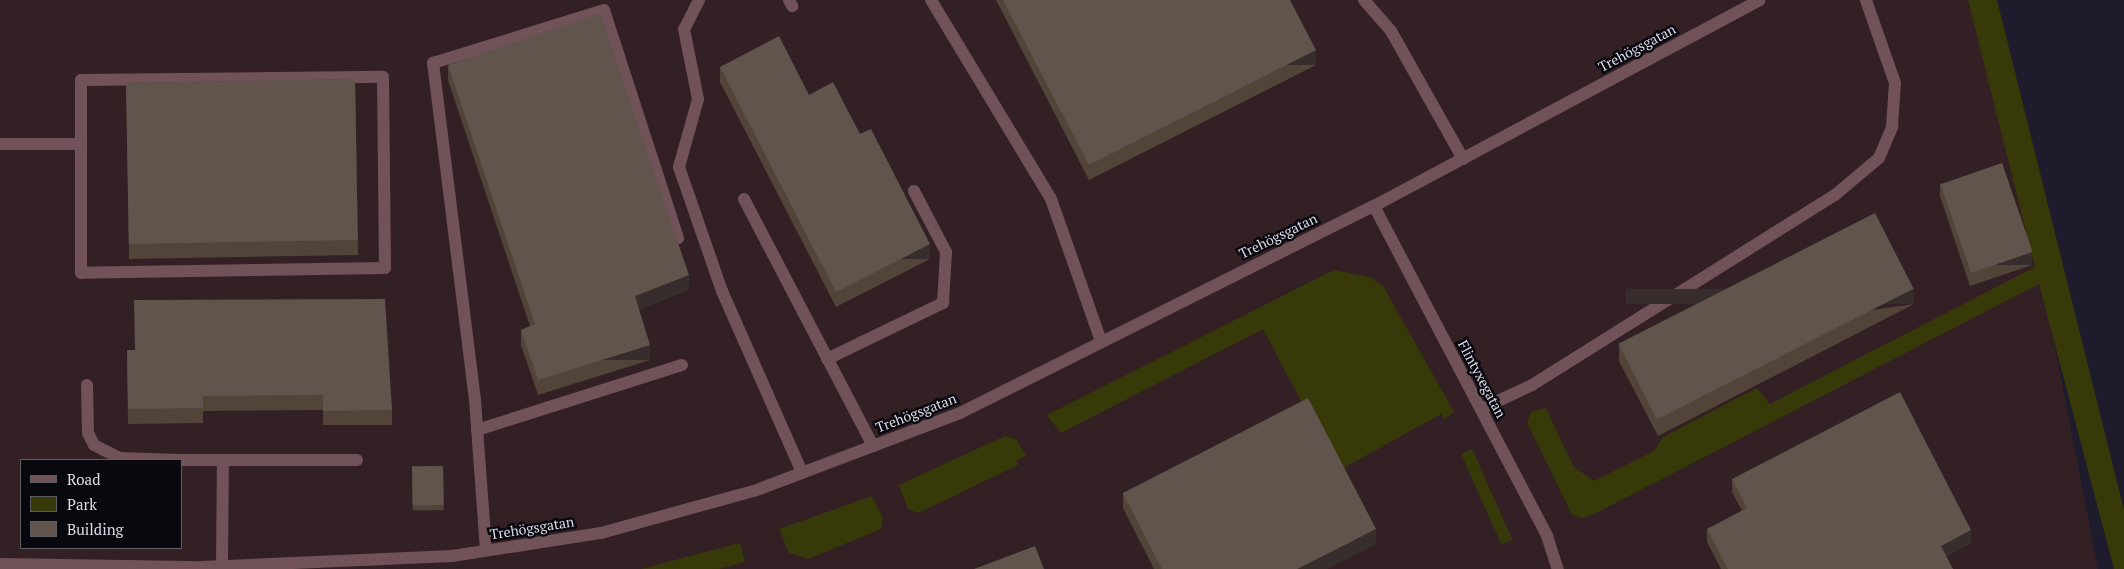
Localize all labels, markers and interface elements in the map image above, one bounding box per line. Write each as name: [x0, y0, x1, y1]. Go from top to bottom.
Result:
street label: Trehögsgatan: [1596, 21, 1678, 75]
street label: Trehögsgatan: [1236, 210, 1320, 262]
street label: Flintyxegatan: [1454, 337, 1510, 421]
street label: Trehögsgatan: [873, 390, 959, 436]
legend: [20, 459, 182, 549]
text: Road: [67, 469, 100, 489]
text: Park: [67, 494, 97, 514]
street label: Trehögsgatan: [489, 513, 575, 543]
text: Building: [67, 519, 124, 539]

